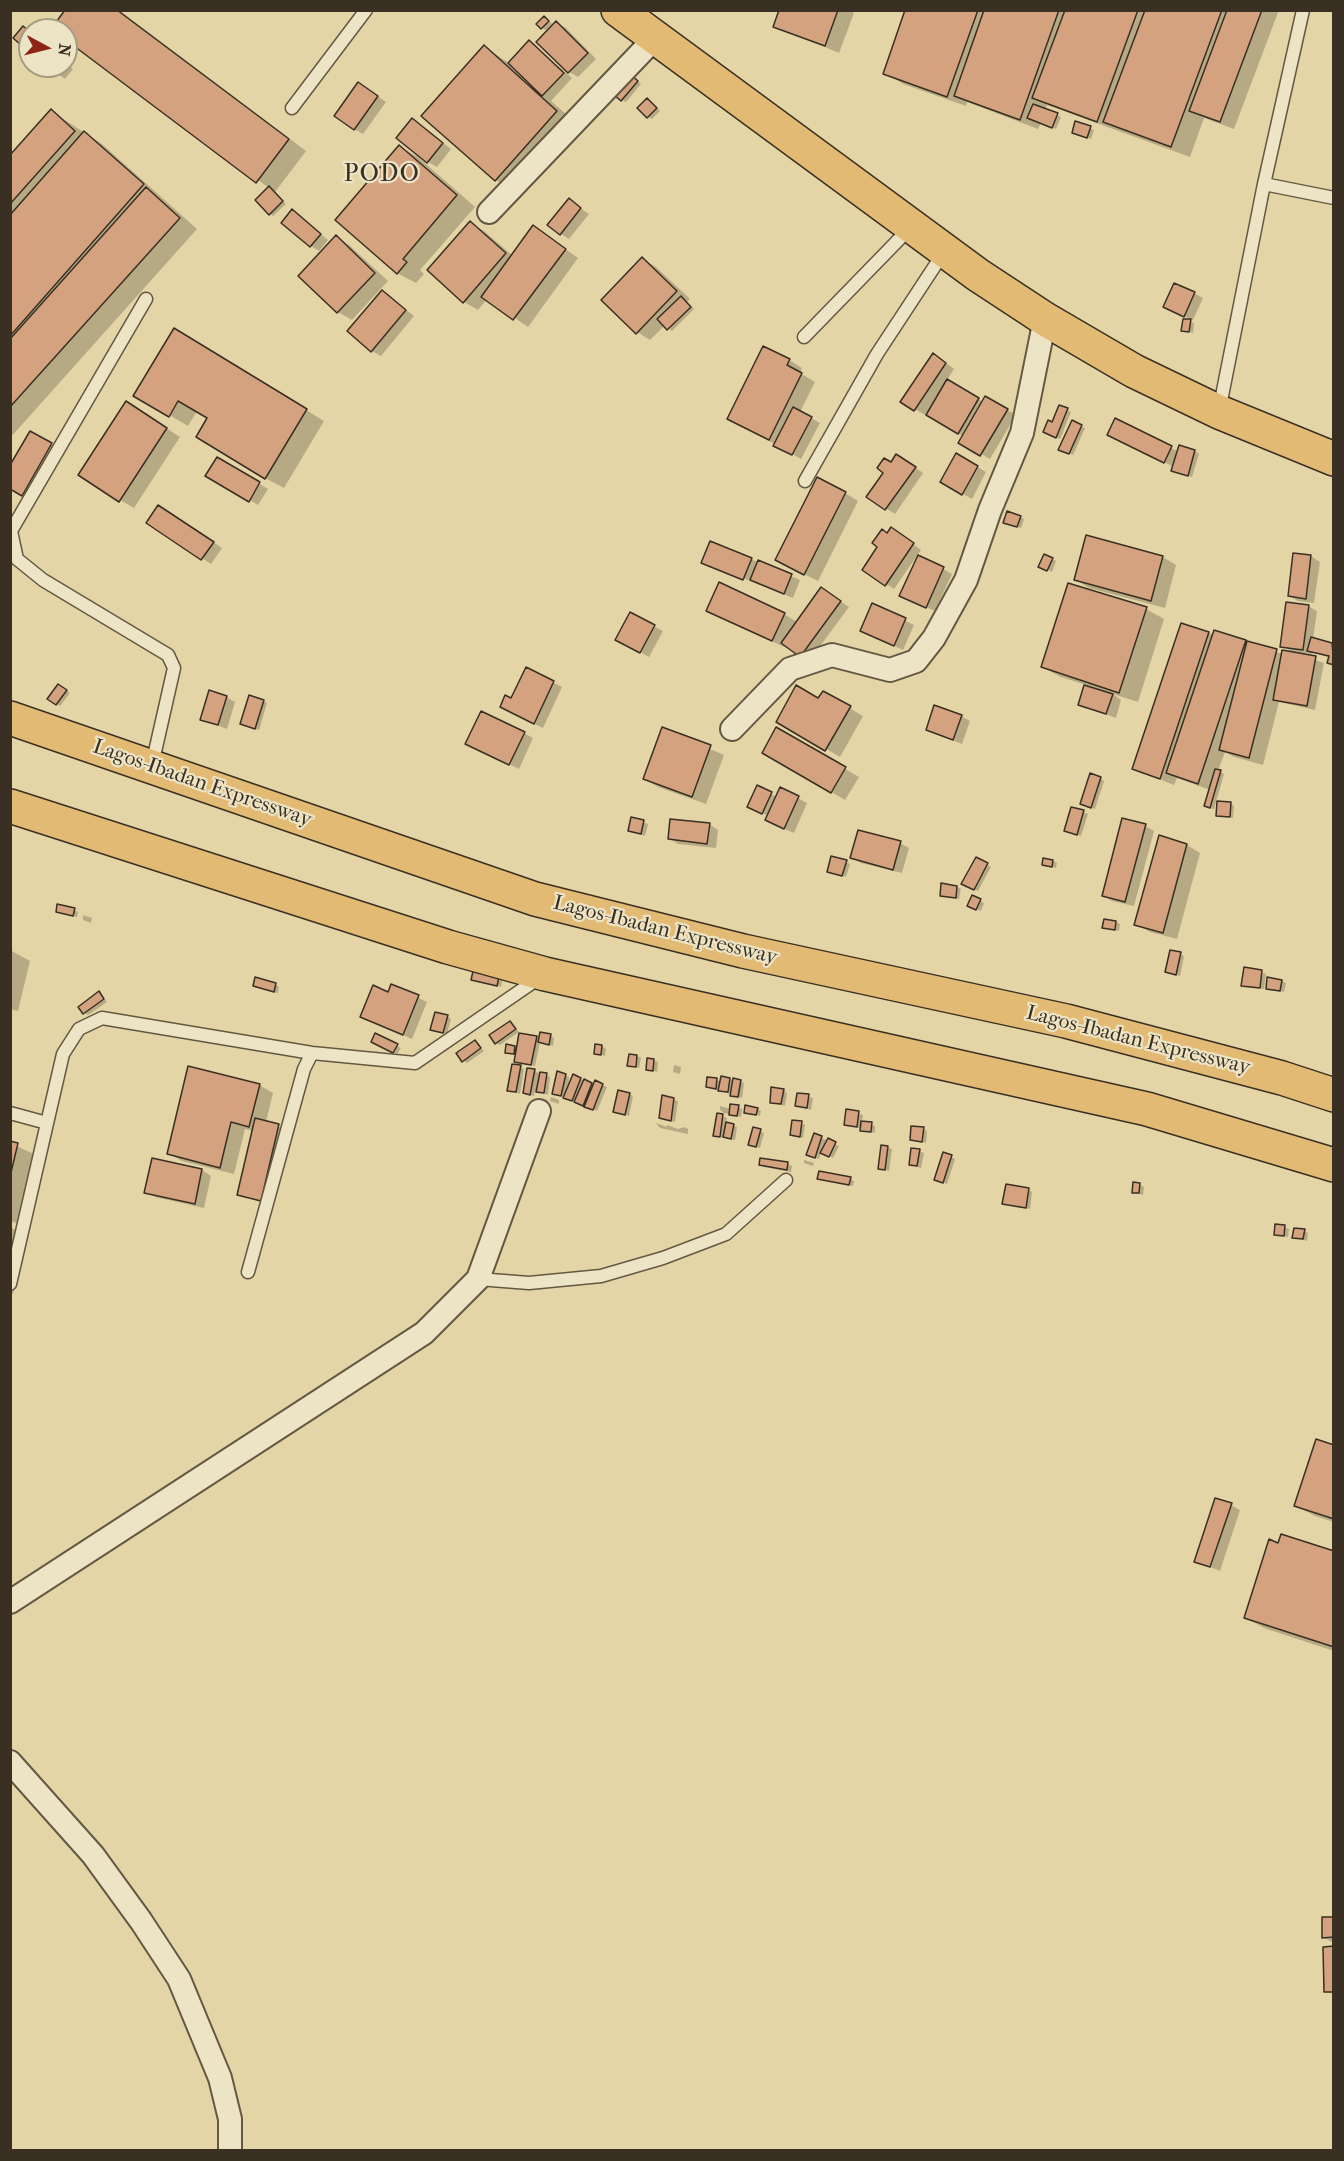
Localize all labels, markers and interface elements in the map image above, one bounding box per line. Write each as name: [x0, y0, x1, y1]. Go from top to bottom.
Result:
north arrow: [18, 18, 78, 78]
text: N: [54, 43, 75, 57]
district label: PODO: [344, 161, 420, 189]
street label: Lagos-Ibadan Expressway: [89, 735, 315, 833]
street label: Lagos-Ibadan Expressway: [550, 891, 780, 971]
street label: Lagos-Ibadan Expressway: [1023, 1001, 1253, 1081]

